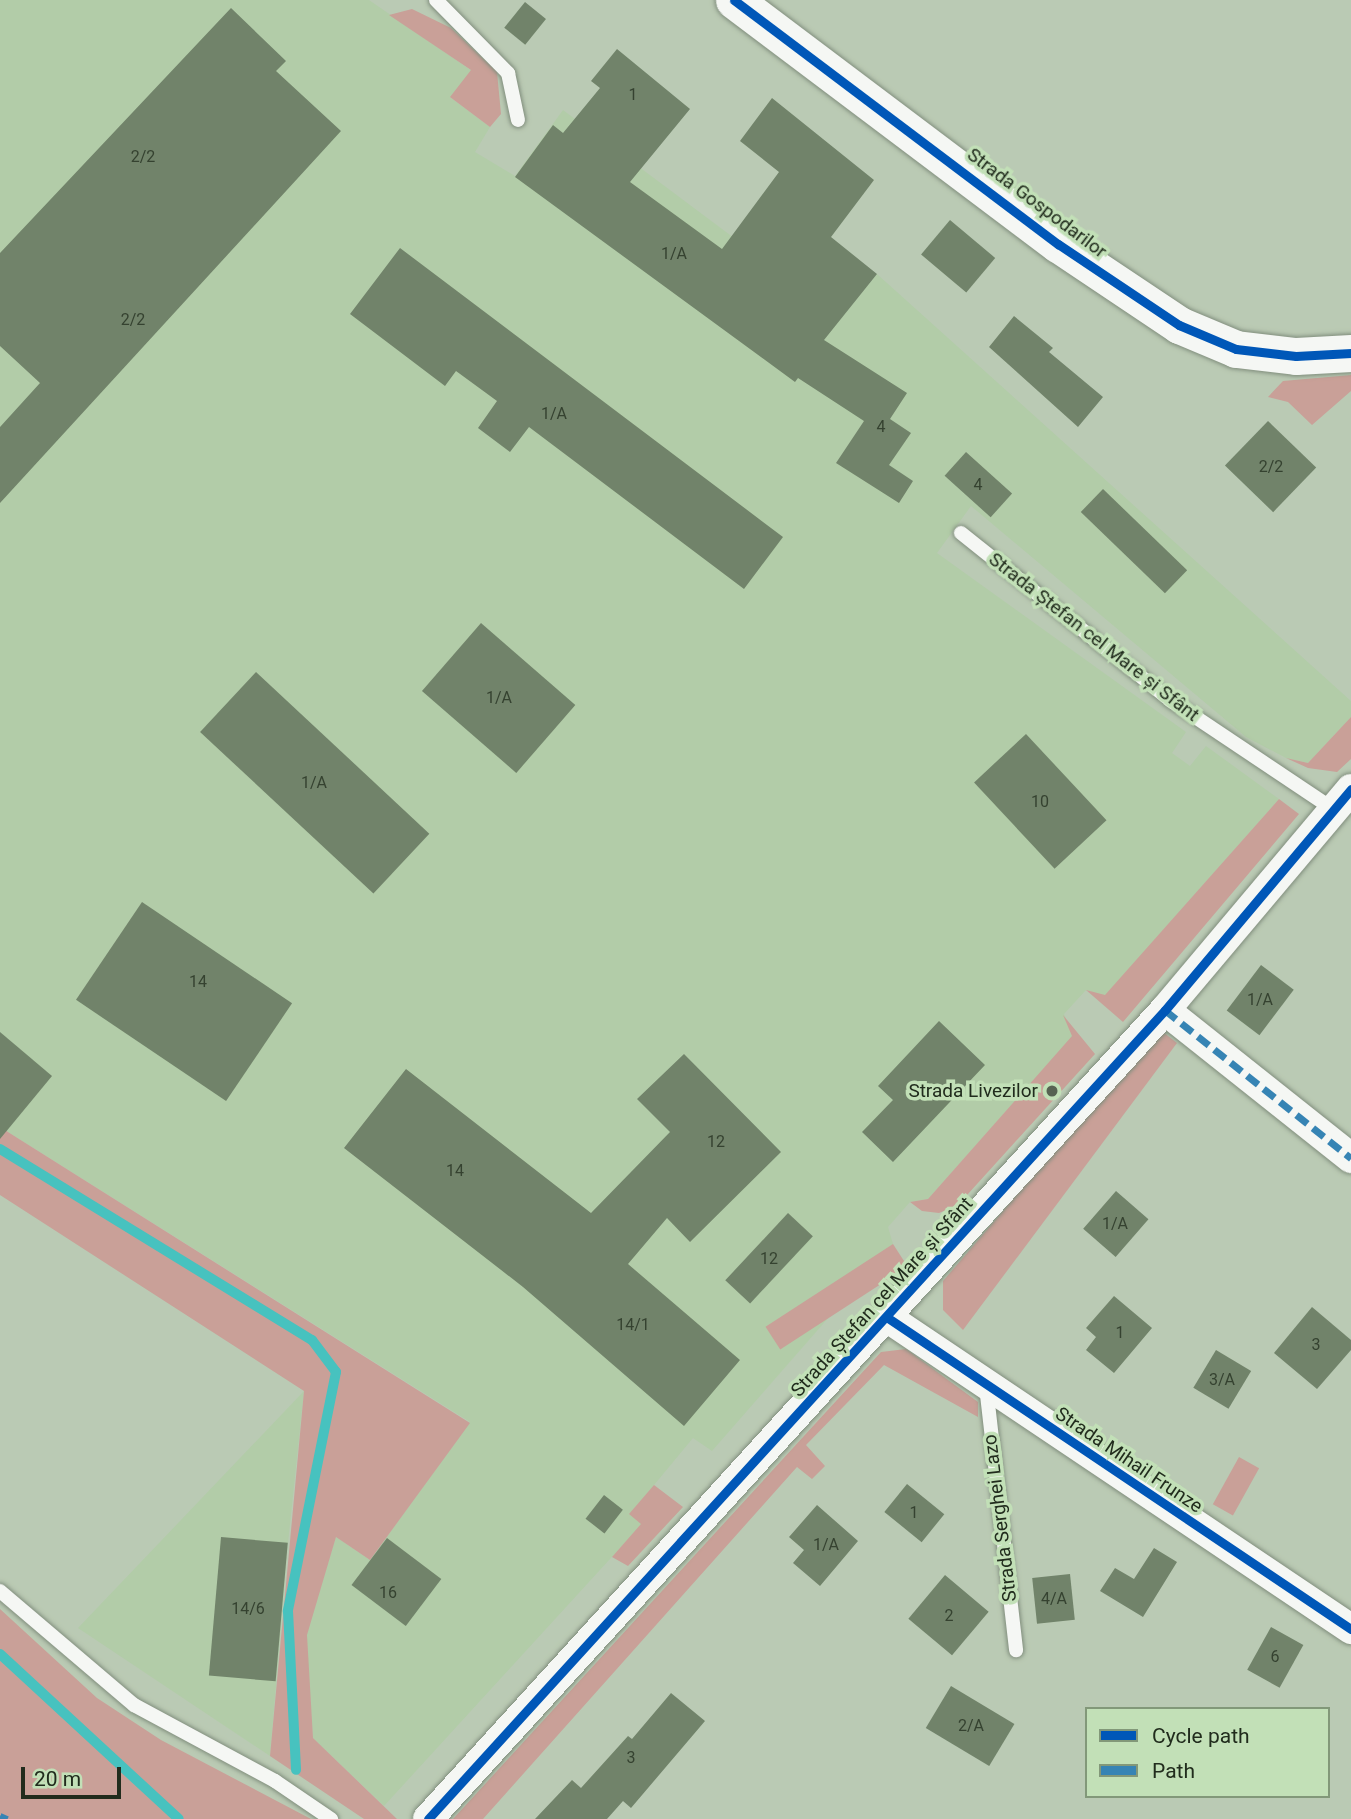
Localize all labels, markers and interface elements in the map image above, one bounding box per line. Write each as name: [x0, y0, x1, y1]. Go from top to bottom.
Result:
house number: 1: [629, 85, 637, 105]
street label: Strada Gospodarilor: [963, 143, 1111, 263]
house number: 2/2: [131, 147, 155, 167]
house number: 1/A: [661, 244, 687, 264]
house number: 2/2: [121, 310, 145, 330]
house number: 1/A: [541, 404, 567, 424]
house number: 4: [877, 417, 885, 437]
house number: 2/2: [1259, 457, 1283, 477]
house number: 4: [974, 475, 982, 495]
street label: Strada Ștefan cel Mare și Sfânt: [984, 548, 1204, 726]
house number: 1/A: [486, 688, 512, 708]
house number: 1/A: [301, 773, 327, 793]
house number: 10: [1031, 792, 1049, 812]
house number: 14: [189, 972, 207, 992]
house number: 1/A: [1247, 990, 1273, 1010]
place label: Strada Livezilor: [908, 1080, 1038, 1102]
marker: Strada Livezilor: [1044, 1083, 1060, 1099]
house number: 12: [707, 1132, 725, 1152]
house number: 14: [446, 1161, 464, 1181]
street label: Strada Ștefan cel Mare și Sfânt: [786, 1192, 978, 1402]
house number: 1/A: [1102, 1214, 1128, 1234]
house number: 12: [760, 1249, 778, 1269]
house number: 14/1: [616, 1315, 650, 1335]
house number: 1: [1116, 1323, 1124, 1343]
house number: 3: [1312, 1335, 1320, 1355]
house number: 3/A: [1209, 1370, 1235, 1390]
street label: Strada Mihail Frunze: [1051, 1402, 1207, 1518]
street label: Strada Serghei Lazo: [978, 1433, 1022, 1603]
house number: 1: [910, 1503, 918, 1523]
house number: 1/A: [813, 1535, 839, 1555]
house number: 16: [379, 1583, 397, 1603]
house number: 4/A: [1041, 1589, 1067, 1609]
house number: 14/6: [231, 1599, 265, 1619]
house number: 2: [945, 1606, 953, 1626]
house number: 6: [1271, 1647, 1279, 1667]
legend: [1085, 1707, 1330, 1798]
house number: 2/A: [958, 1716, 984, 1736]
text: Cycle path: [1152, 1724, 1250, 1748]
house number: 3: [627, 1748, 635, 1768]
scale bar: [24, 1752, 124, 1796]
text: Path: [1152, 1759, 1195, 1783]
text: 20 m: [34, 1767, 81, 1791]

